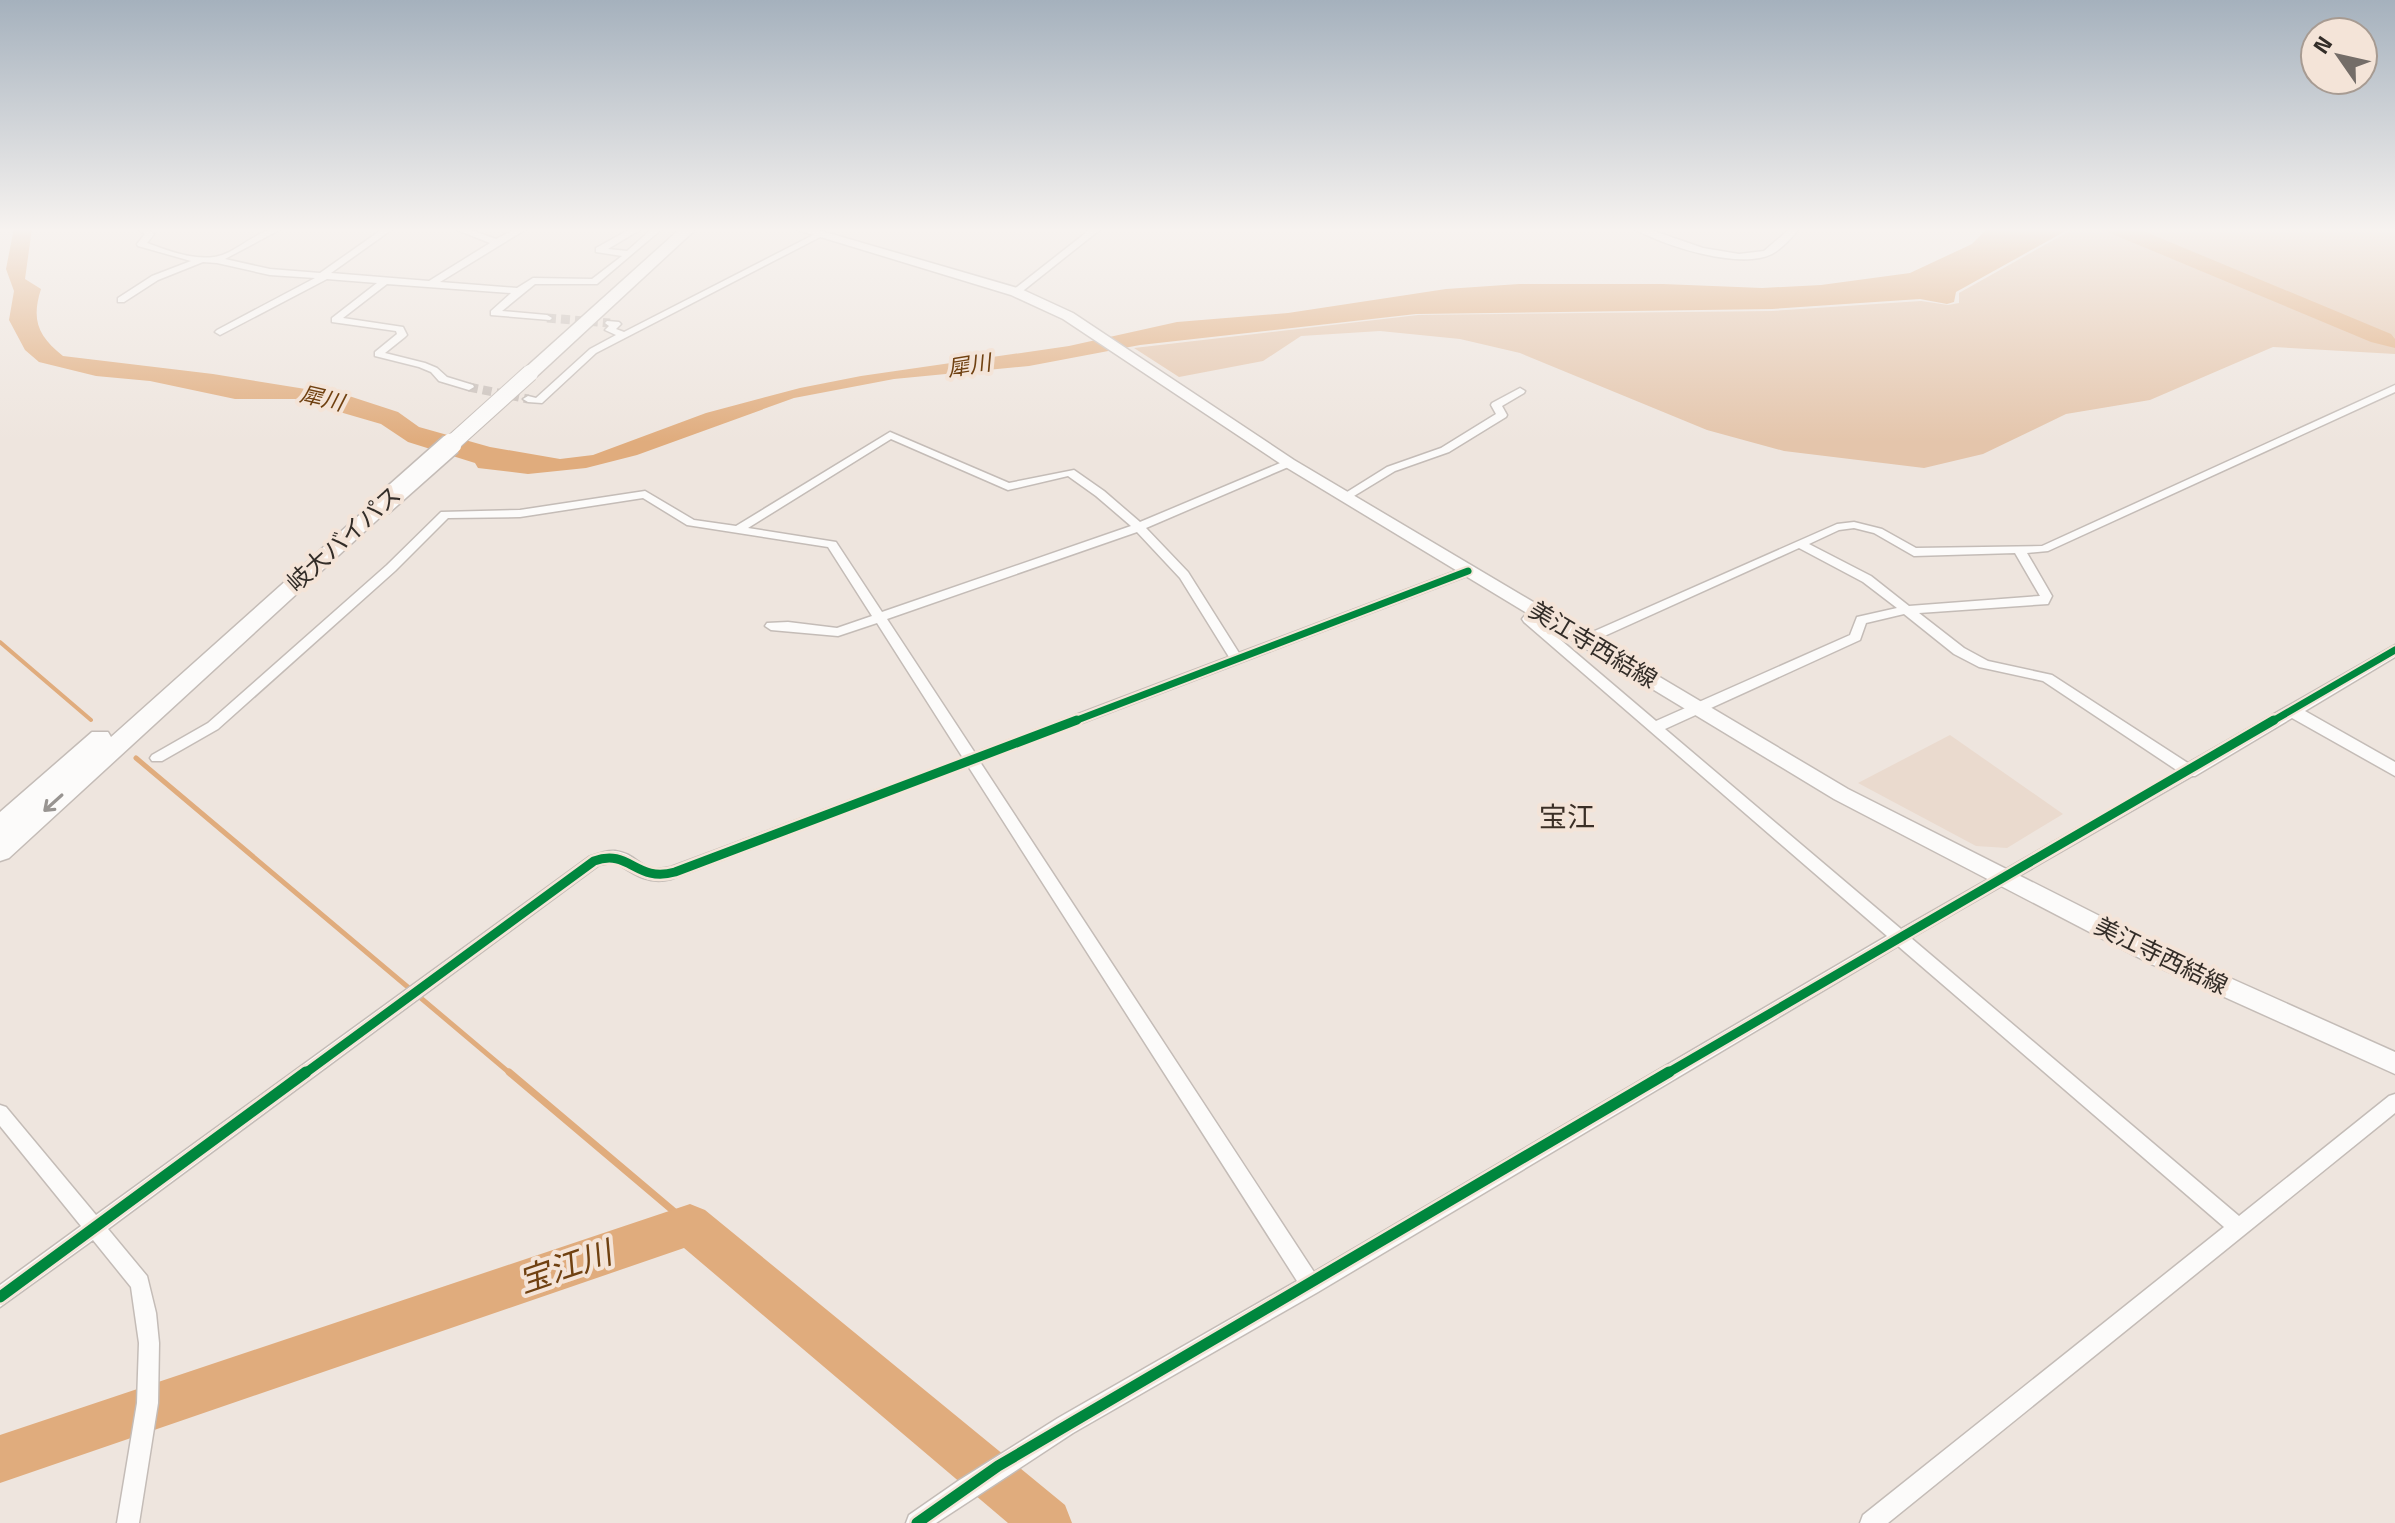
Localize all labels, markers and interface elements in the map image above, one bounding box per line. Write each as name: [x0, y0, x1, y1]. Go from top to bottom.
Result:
north arrow: [2299, 16, 2379, 96]
text: N: [2304, 29, 2341, 61]
water label: 犀川: [945, 344, 995, 385]
water label: 犀川: [297, 376, 349, 420]
street label: 岐大バイパス: [278, 477, 409, 600]
street label: 美江寺西結線: [1523, 592, 1665, 697]
one-way arrow: [44, 793, 64, 811]
district label: 宝江: [1539, 795, 1595, 838]
street label: 美江寺西結線: [2089, 907, 2234, 1003]
water label: 宝江川: [511, 1227, 621, 1304]

